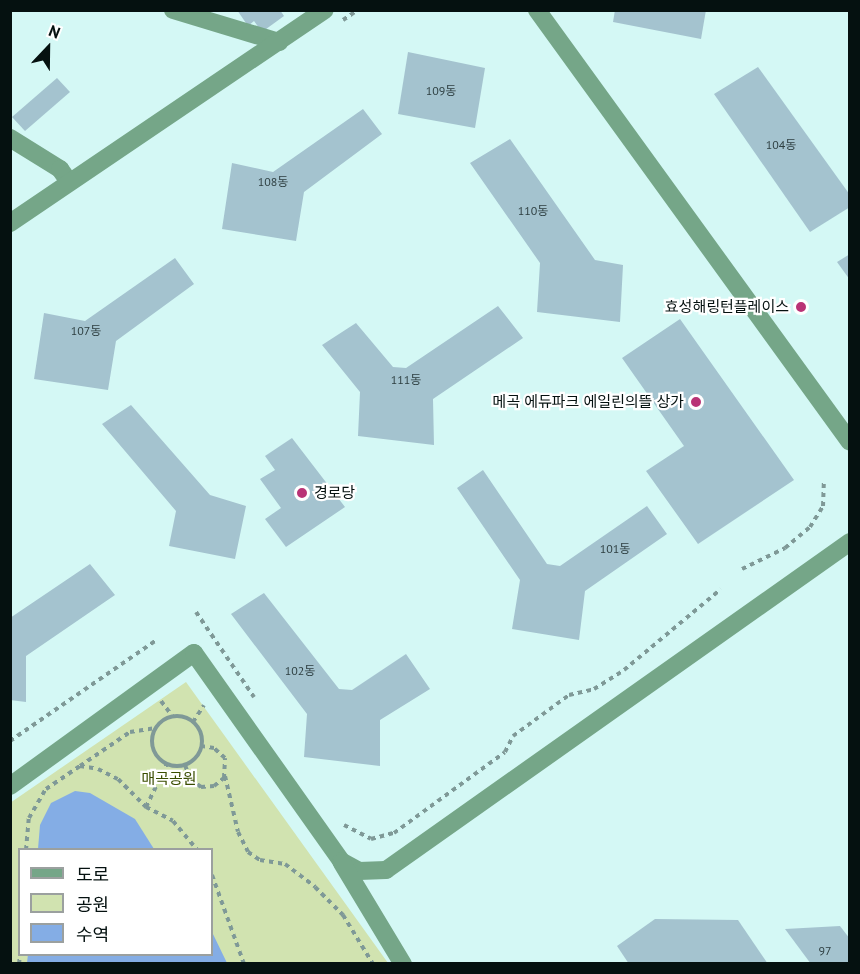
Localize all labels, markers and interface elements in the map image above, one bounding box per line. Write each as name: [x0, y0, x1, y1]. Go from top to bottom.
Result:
north arrow: [18, 18, 78, 78]
text: N: [46, 20, 63, 43]
house number: 109동: [426, 84, 456, 98]
house number: 104동: [766, 138, 796, 152]
house number: 108동: [258, 175, 288, 189]
house number: 110동: [518, 204, 548, 218]
place label: 효성해링턴플레이스: [665, 298, 789, 316]
marker: 효성해링턴플레이스: [794, 300, 808, 314]
house number: 107동: [71, 324, 101, 338]
house number: 111동: [391, 373, 421, 387]
place label: 메곡 에듀파크 에일린의뜰 상가: [493, 393, 684, 411]
marker: 메곡 에듀파크 에일린의뜰 상가: [689, 395, 703, 409]
place label: 경로당: [314, 484, 355, 502]
marker: 경로당: [295, 486, 309, 500]
house number: 101동: [600, 542, 630, 556]
house number: 102동: [285, 664, 315, 678]
park label: 매곡공원: [141, 770, 197, 788]
legend: [18, 848, 213, 956]
text: 도로: [76, 863, 109, 886]
text: 공원: [76, 893, 109, 916]
text: 수역: [76, 923, 109, 946]
house number: 97: [818, 944, 832, 958]

